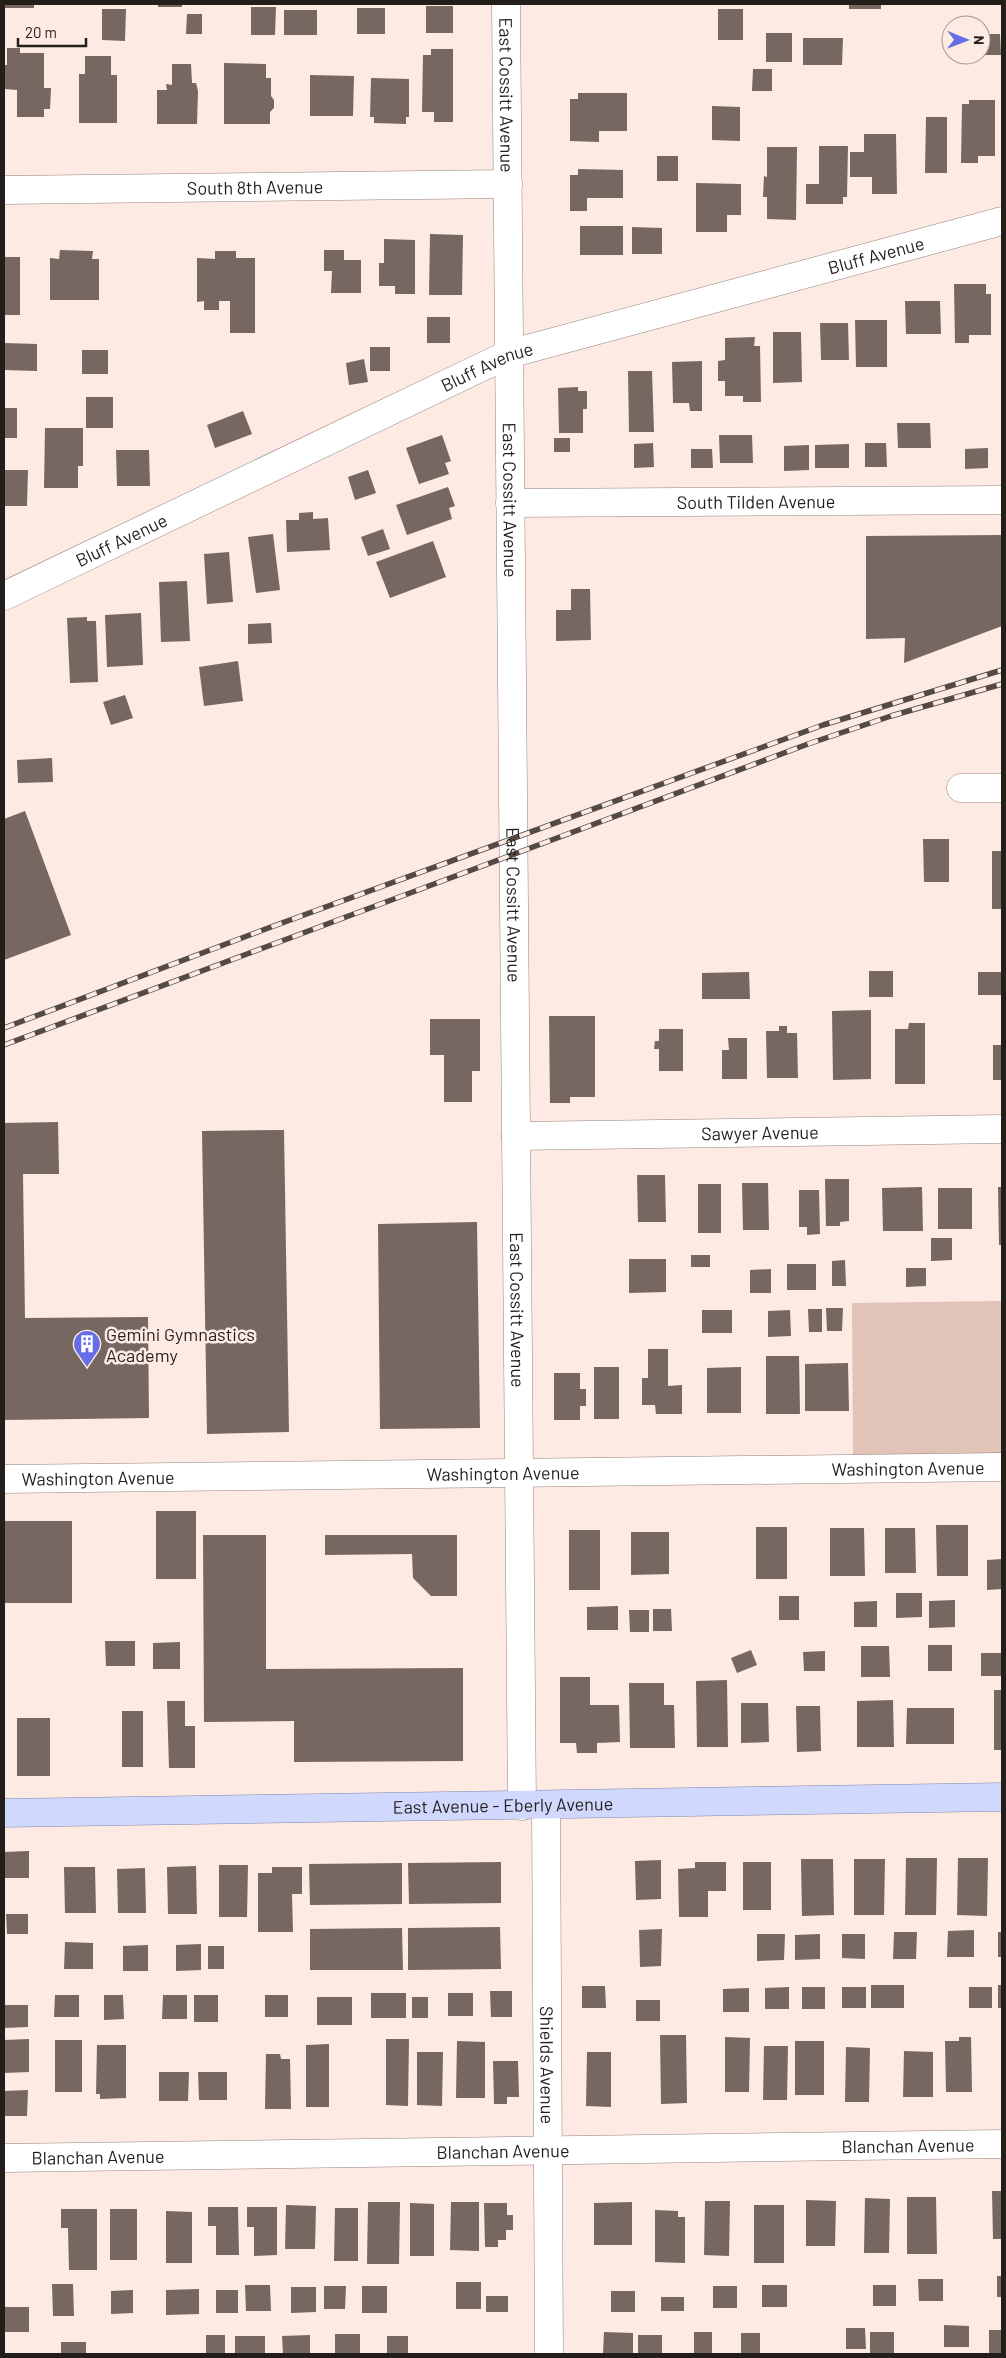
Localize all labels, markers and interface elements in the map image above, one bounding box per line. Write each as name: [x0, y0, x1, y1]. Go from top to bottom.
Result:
scale bar: [18, 15, 85, 47]
north arrow: [941, 15, 991, 65]
street label: East Cossitt Avenue: [495, 17, 518, 173]
text: 20 m: [25, 23, 57, 41]
text: N: [971, 35, 988, 45]
street label: South 8th Avenue: [187, 175, 323, 199]
street label: Bluff Avenue: [825, 232, 926, 279]
street label: Bluff Avenue: [437, 337, 535, 396]
street label: East Cossitt Avenue: [499, 422, 522, 578]
street label: South Tilden Avenue: [677, 490, 835, 513]
street label: Bluff Avenue: [72, 509, 171, 571]
street label: East Cossitt Avenue: [502, 827, 526, 983]
street label: Sawyer Avenue: [701, 1121, 819, 1144]
street label: East Cossitt Avenue: [506, 1232, 529, 1388]
place label: Gemini Gymnastics Academy: [106, 1323, 255, 1366]
building icon: Gemini Gymnastics Academy: [72, 1329, 102, 1368]
street label: Washington Avenue: [831, 1456, 985, 1480]
street label: Washington Avenue: [426, 1461, 580, 1485]
street label: Washington Avenue: [21, 1466, 175, 1490]
street label: East Avenue - Eberly Avenue: [392, 1792, 613, 1818]
street label: Shields Avenue: [536, 2006, 559, 2124]
street label: Blanchan Avenue: [841, 2133, 975, 2157]
street label: Blanchan Avenue: [436, 2139, 570, 2163]
street label: Blanchan Avenue: [31, 2145, 165, 2169]

